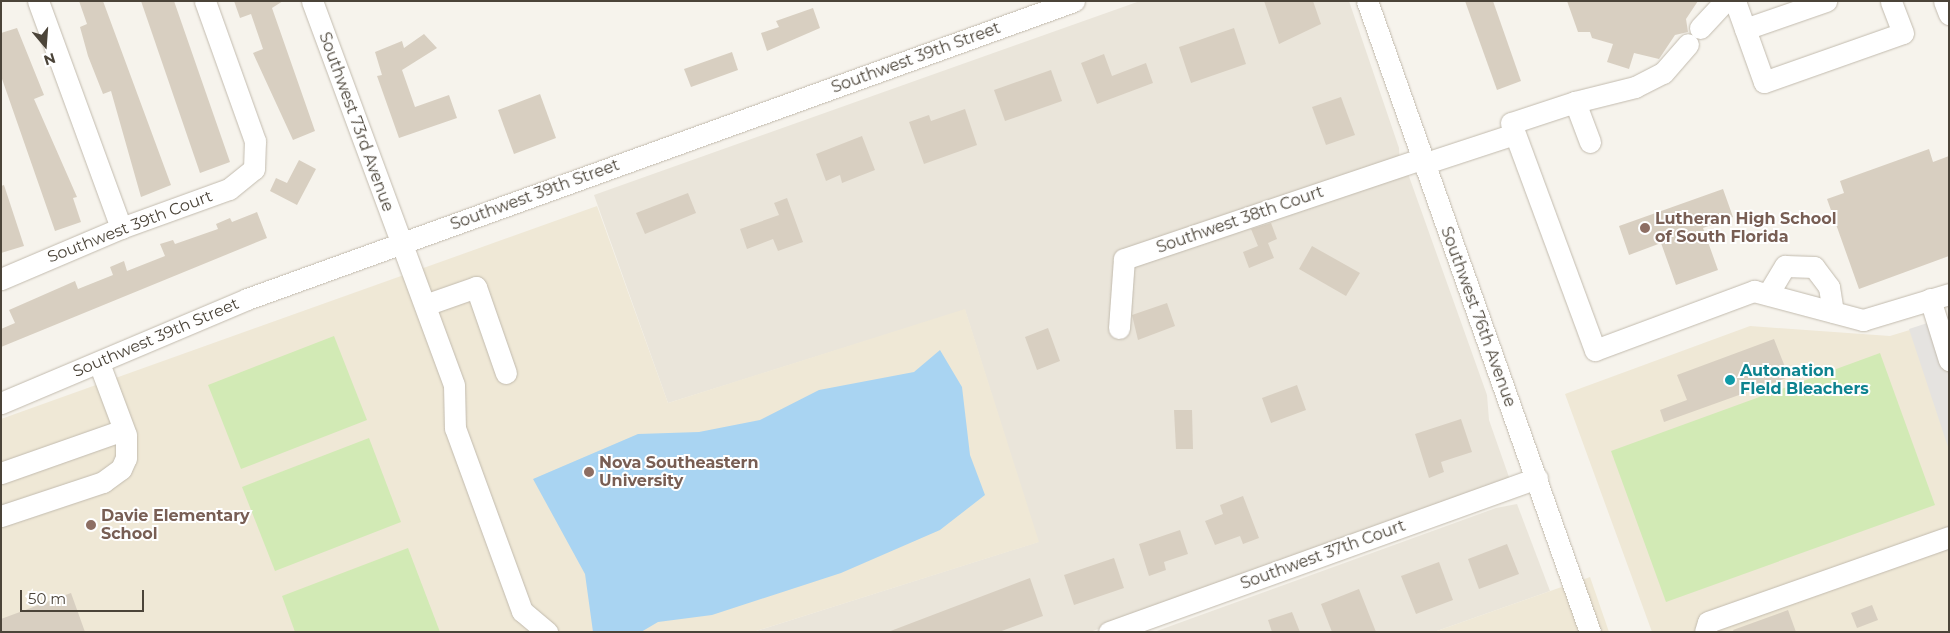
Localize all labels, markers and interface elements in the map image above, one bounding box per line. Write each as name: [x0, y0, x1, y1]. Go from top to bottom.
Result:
street label: Southwest 39th Street: [829, 18, 1003, 98]
north arrow: [20, 20, 70, 70]
street label: Southwest 73rd Avenue: [315, 30, 397, 214]
text: N: [41, 49, 58, 70]
street label: Southwest 39th Street: [448, 155, 622, 235]
street label: Southwest 38th Court: [1154, 182, 1326, 258]
street label: Southwest 39th Court: [45, 187, 215, 267]
place label: Lutheran High School of South Florida: [1655, 209, 1837, 247]
marker: Lutheran High School of South Florida: [1639, 222, 1651, 234]
street label: Southwest 76th Avenue: [1436, 224, 1520, 410]
street label: Southwest 39th Street: [70, 294, 242, 382]
place label: Autonation FIeld Bleachers: [1740, 361, 1869, 399]
marker: Autonation FIeld Bleachers: [1724, 374, 1736, 386]
place label: Nova Southeastern University: [599, 453, 758, 491]
marker: Nova Southeastern University: [583, 466, 595, 478]
place label: Davie Elementary School: [101, 506, 250, 544]
street label: Southwest 37th Court: [1238, 516, 1408, 594]
marker: Davie Elementary School: [85, 519, 97, 531]
scale bar: [22, 580, 146, 612]
text: 50 m: [28, 589, 66, 608]

